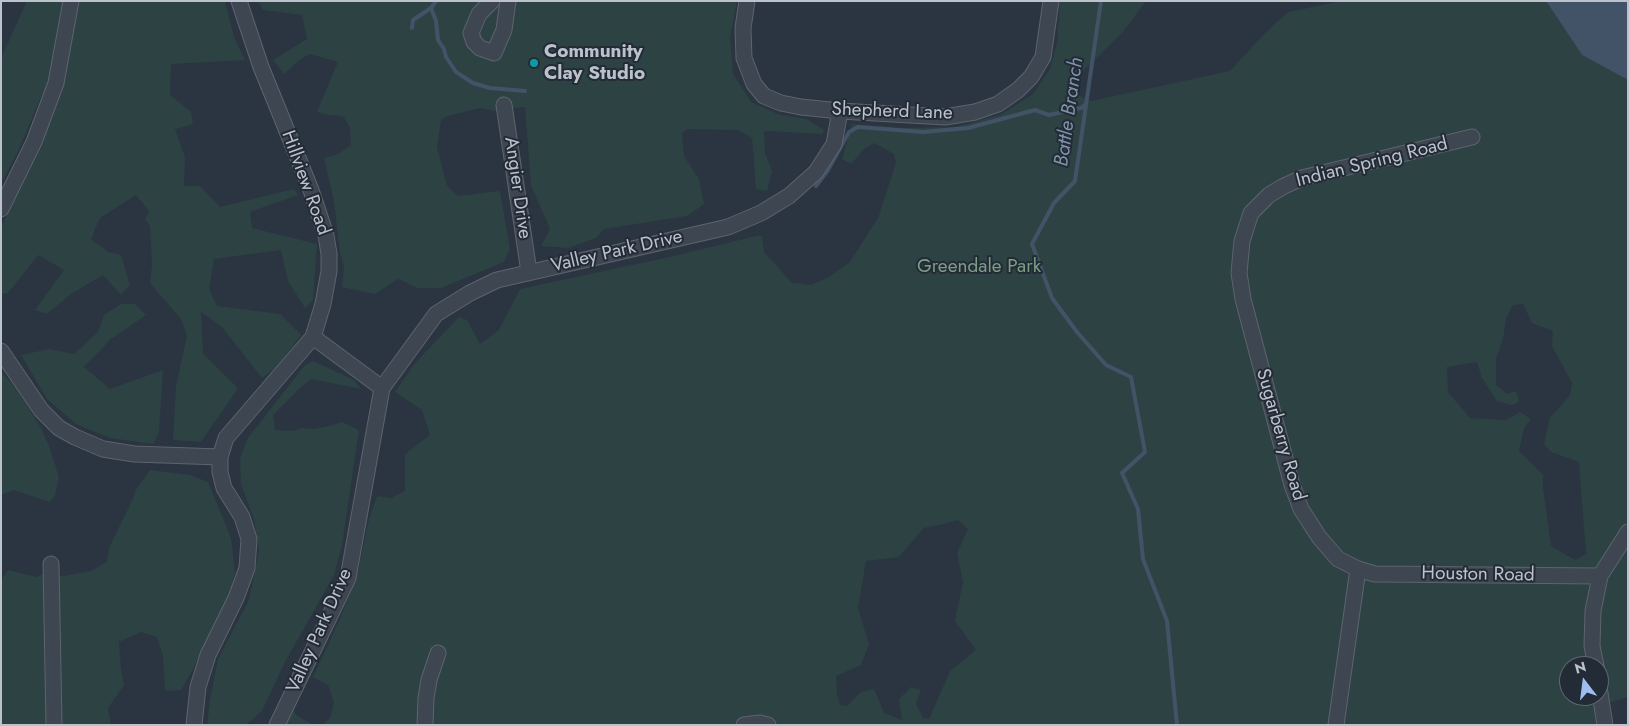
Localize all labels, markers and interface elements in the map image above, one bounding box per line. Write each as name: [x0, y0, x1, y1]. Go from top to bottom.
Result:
place label: Community Clay Studio: [544, 41, 645, 85]
water label: Battle Branch: [1050, 56, 1090, 168]
marker: Community Clay Studio: [528, 57, 540, 69]
street label: Shepherd Lane: [831, 98, 953, 126]
street label: Hillview Road: [276, 128, 334, 238]
street label: Indian Spring Road: [1294, 133, 1450, 193]
street label: Angier Drive: [499, 136, 535, 240]
street label: Valley Park Drive: [549, 226, 685, 278]
park label: Greendale Park: [917, 256, 1041, 278]
street label: Sugarberry Road: [1250, 366, 1310, 504]
street label: Houston Road: [1421, 563, 1535, 587]
street label: Valley Park Drive: [282, 565, 358, 697]
north arrow: [1559, 656, 1609, 706]
text: N: [1572, 656, 1588, 679]

